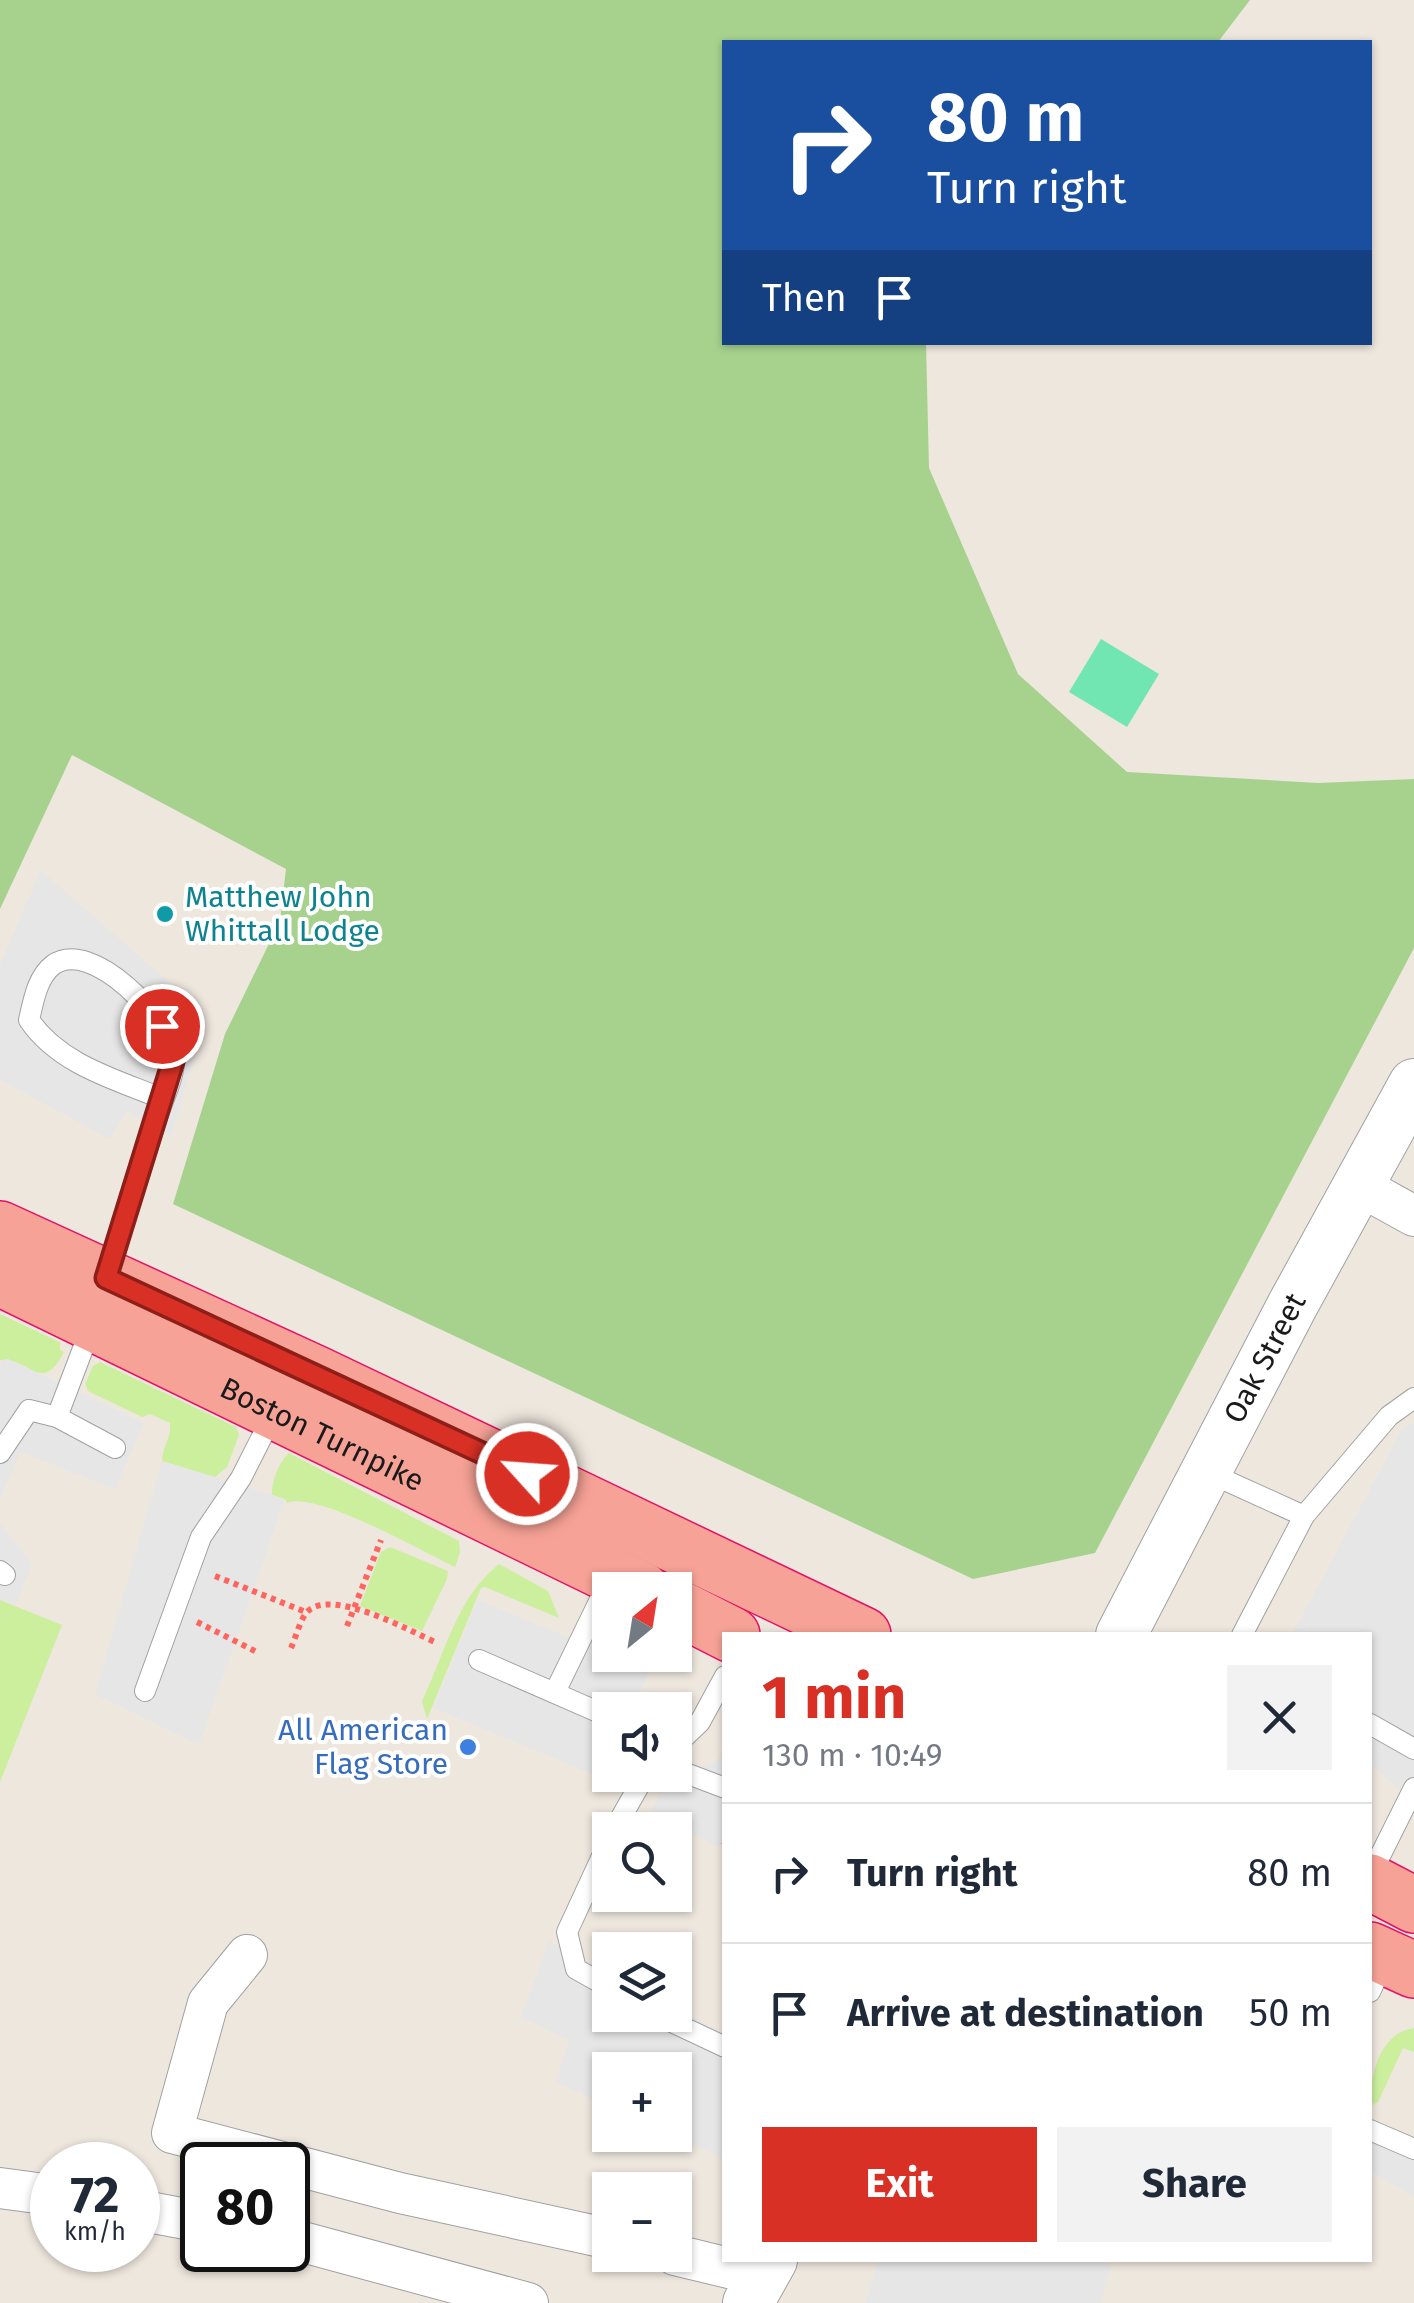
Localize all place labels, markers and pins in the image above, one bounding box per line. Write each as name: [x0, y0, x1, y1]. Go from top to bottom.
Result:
place label: Matthew John Whittall Lodge: [185, 879, 380, 949]
marker: Matthew John Whittall Lodge: [154, 903, 176, 925]
pin: [120, 984, 205, 1069]
place label: All American Flag Store: [278, 1712, 448, 1782]
marker: All American Flag Store: [457, 1736, 479, 1758]

